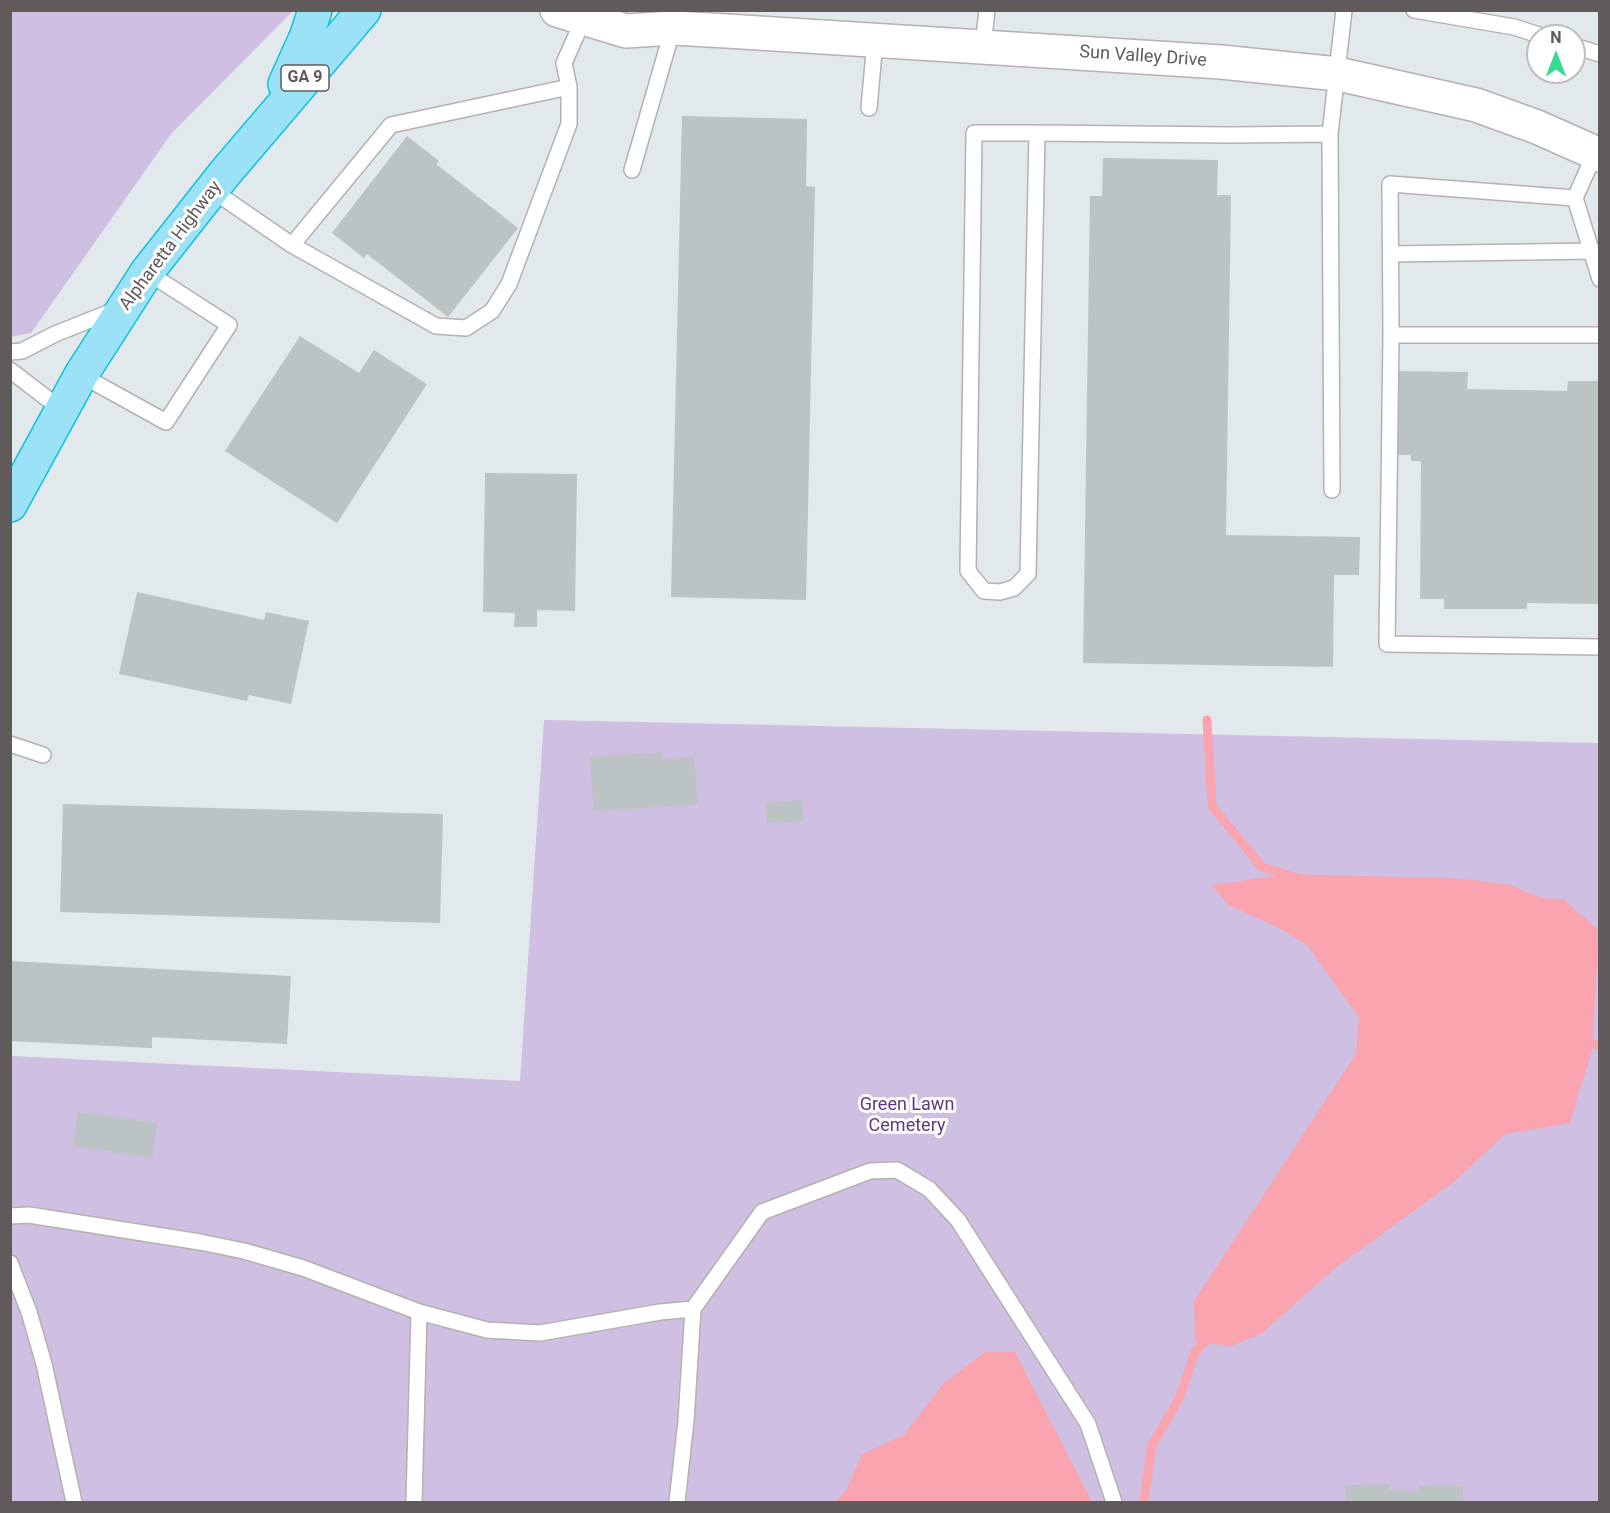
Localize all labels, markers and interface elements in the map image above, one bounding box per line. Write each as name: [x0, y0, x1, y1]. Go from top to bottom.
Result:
north arrow: [1526, 24, 1586, 84]
text: N: [1550, 28, 1562, 47]
street label: Sun Valley Drive: [1079, 42, 1207, 72]
road number: GA 9: [281, 65, 329, 91]
street label: Alpharetta Highway: [115, 177, 227, 315]
park label: Green Lawn Cemetery: [860, 1094, 954, 1136]

